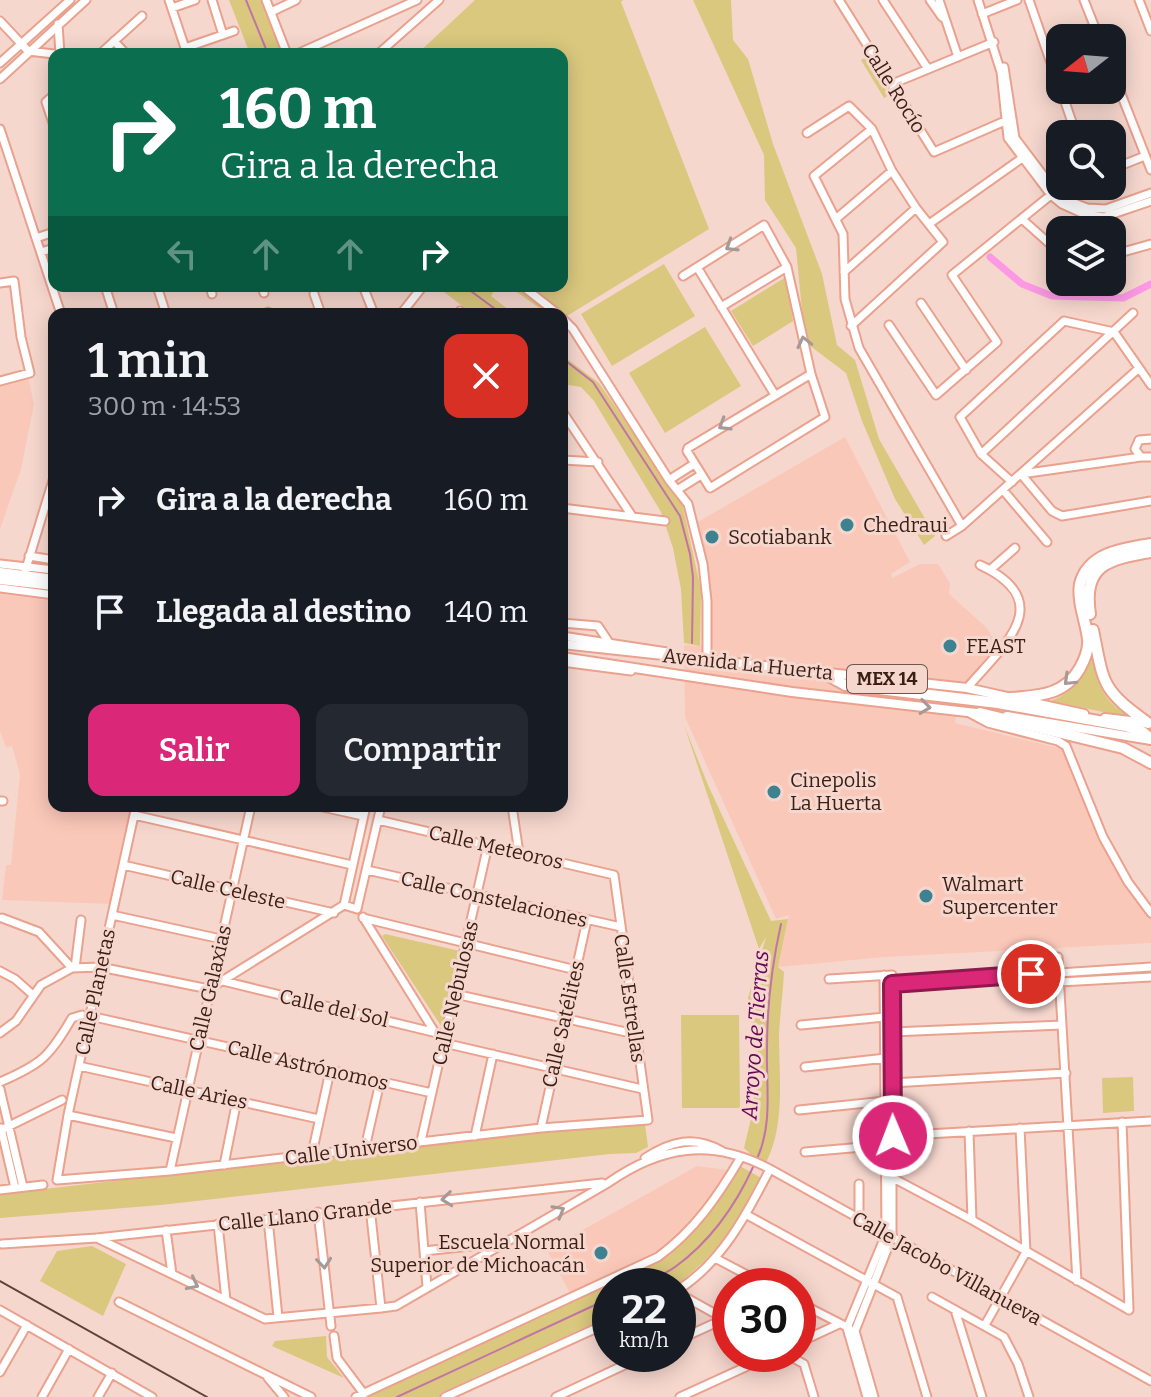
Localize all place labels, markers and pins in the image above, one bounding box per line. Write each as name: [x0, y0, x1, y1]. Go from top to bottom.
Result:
place label: Chedraui: [863, 513, 948, 537]
marker: Chedraui: [838, 516, 856, 534]
place label: Scotiabank: [728, 525, 832, 549]
marker: Scotiabank: [703, 528, 721, 546]
place label: FEAST: [966, 634, 1026, 658]
marker: FEAST: [941, 637, 959, 655]
place label: Cinepolis La Huerta: [790, 768, 882, 815]
marker: Cinepolis La Huerta: [765, 783, 783, 801]
place label: Walmart Supercenter: [942, 872, 1058, 919]
marker: Walmart Supercenter: [917, 887, 935, 905]
pin: [997, 940, 1065, 1008]
place label: Escuela Normal Superior de Michoacán: [370, 1230, 585, 1277]
marker: Escuela Normal Superior de Michoacán: [592, 1244, 610, 1262]

